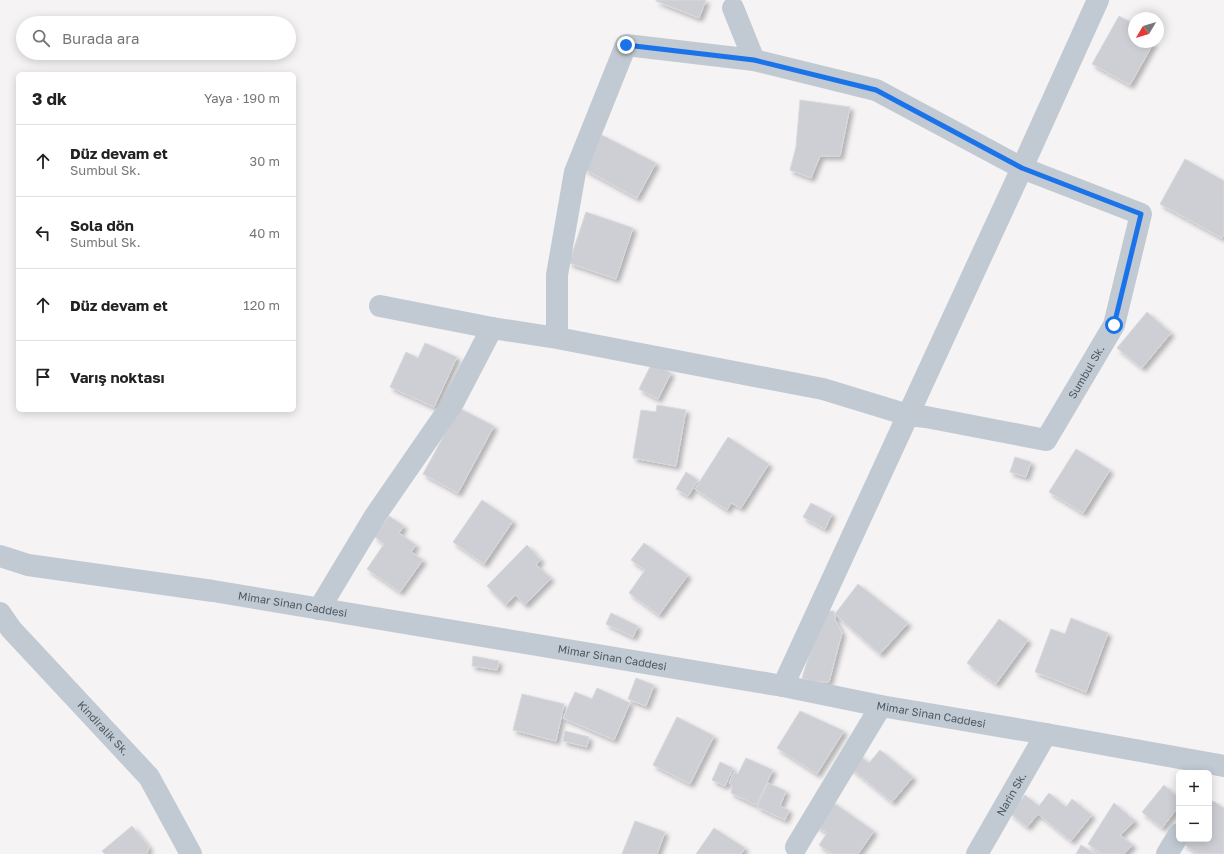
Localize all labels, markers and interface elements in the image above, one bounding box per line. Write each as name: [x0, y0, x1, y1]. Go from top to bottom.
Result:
north arrow: [1128, 12, 1164, 48]
search box: [16, 16, 296, 60]
icon: search: [30, 27, 52, 49]
text: Burada ara: [62, 29, 139, 47]
route end: [617, 36, 635, 54]
text: 3 dk: [32, 88, 67, 109]
text: Yaya · 190 m: [204, 90, 280, 106]
text: Düz devam et: [70, 144, 168, 162]
icon: ahead: [32, 150, 54, 172]
text: 30 m: [250, 153, 280, 169]
text: Sumbul Sk.: [70, 162, 141, 178]
text: Sola dön: [70, 216, 134, 234]
icon: left: [32, 222, 54, 244]
text: 40 m: [249, 225, 280, 241]
text: Sumbul Sk.: [70, 234, 141, 250]
icon: ahead: [32, 294, 54, 316]
text: Düz devam et: [70, 296, 168, 314]
text: 120 m: [243, 297, 280, 313]
route start: [1105, 316, 1123, 334]
street label: Sumbul Sk.: [1065, 343, 1107, 401]
icon: arrive: [32, 366, 54, 388]
text: Varış noktası: [70, 368, 165, 386]
street label: Mimar Sinan Caddesi: [237, 588, 348, 619]
street label: Mimar Sinan Caddesi: [557, 642, 668, 673]
street label: Kindiralik Sk.: [75, 698, 132, 758]
street label: Mimar Sinan Caddesi: [876, 698, 987, 730]
street label: Narin Sk.: [993, 770, 1029, 818]
map controls: [1176, 770, 1212, 842]
button: +: [1176, 770, 1212, 806]
button: −: [1176, 806, 1212, 842]

